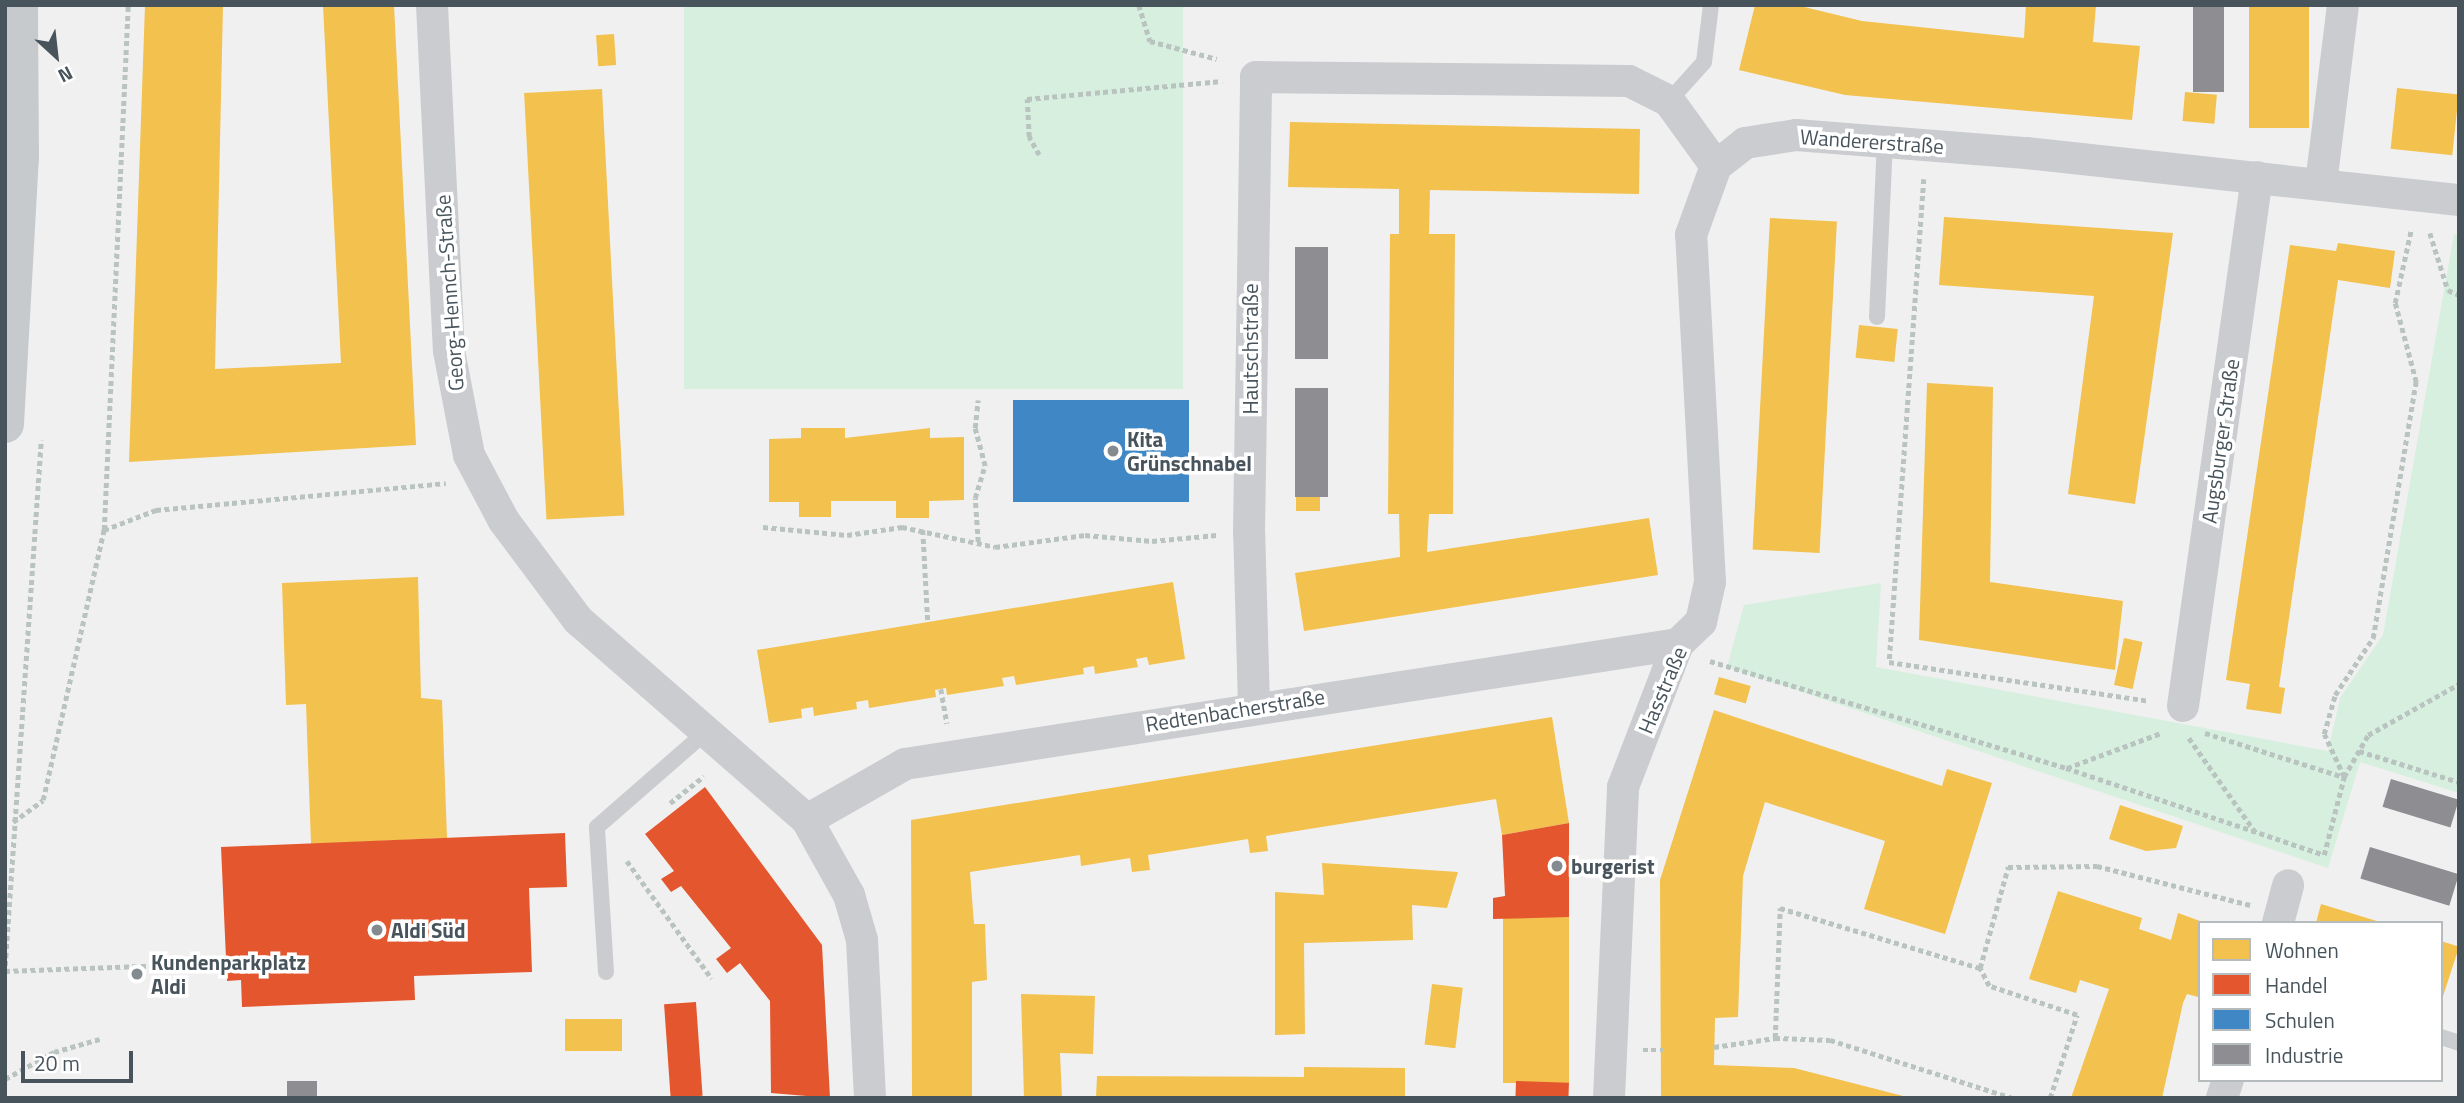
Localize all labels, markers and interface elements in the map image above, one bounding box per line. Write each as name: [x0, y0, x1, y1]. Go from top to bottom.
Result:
north arrow: [21, 21, 91, 91]
text: N: [53, 59, 78, 91]
street label: Wandererstraße: [1799, 123, 1945, 159]
street label: Georg-Hennch-Straße: [430, 194, 468, 392]
street label: Hautschstraße: [1237, 284, 1263, 414]
street label: Augsburger Straße: [2196, 357, 2244, 525]
place label: Kita Grünschnabel: [1127, 426, 1252, 476]
marker: Kita Grünschnabel: [1105, 443, 1121, 459]
street label: Hasstraße: [1632, 643, 1692, 737]
street label: Redtenbacherstraße: [1144, 683, 1326, 737]
place label: burgerist: [1571, 853, 1655, 879]
marker: burgerist: [1549, 858, 1565, 874]
place label: Aldi Süd: [391, 917, 465, 943]
legend: [2198, 921, 2443, 1082]
marker: Aldi Süd: [369, 922, 385, 938]
text: Wohnen: [2265, 934, 2339, 966]
place label: Kundenparkplatz Aldi: [151, 949, 306, 999]
marker: Kundenparkplatz Aldi: [129, 966, 145, 982]
text: Handel: [2265, 969, 2328, 1001]
text: Schulen: [2265, 1004, 2335, 1036]
scale bar: [24, 1036, 136, 1080]
text: Industrie: [2265, 1039, 2343, 1071]
text: 20 m: [34, 1047, 80, 1079]

